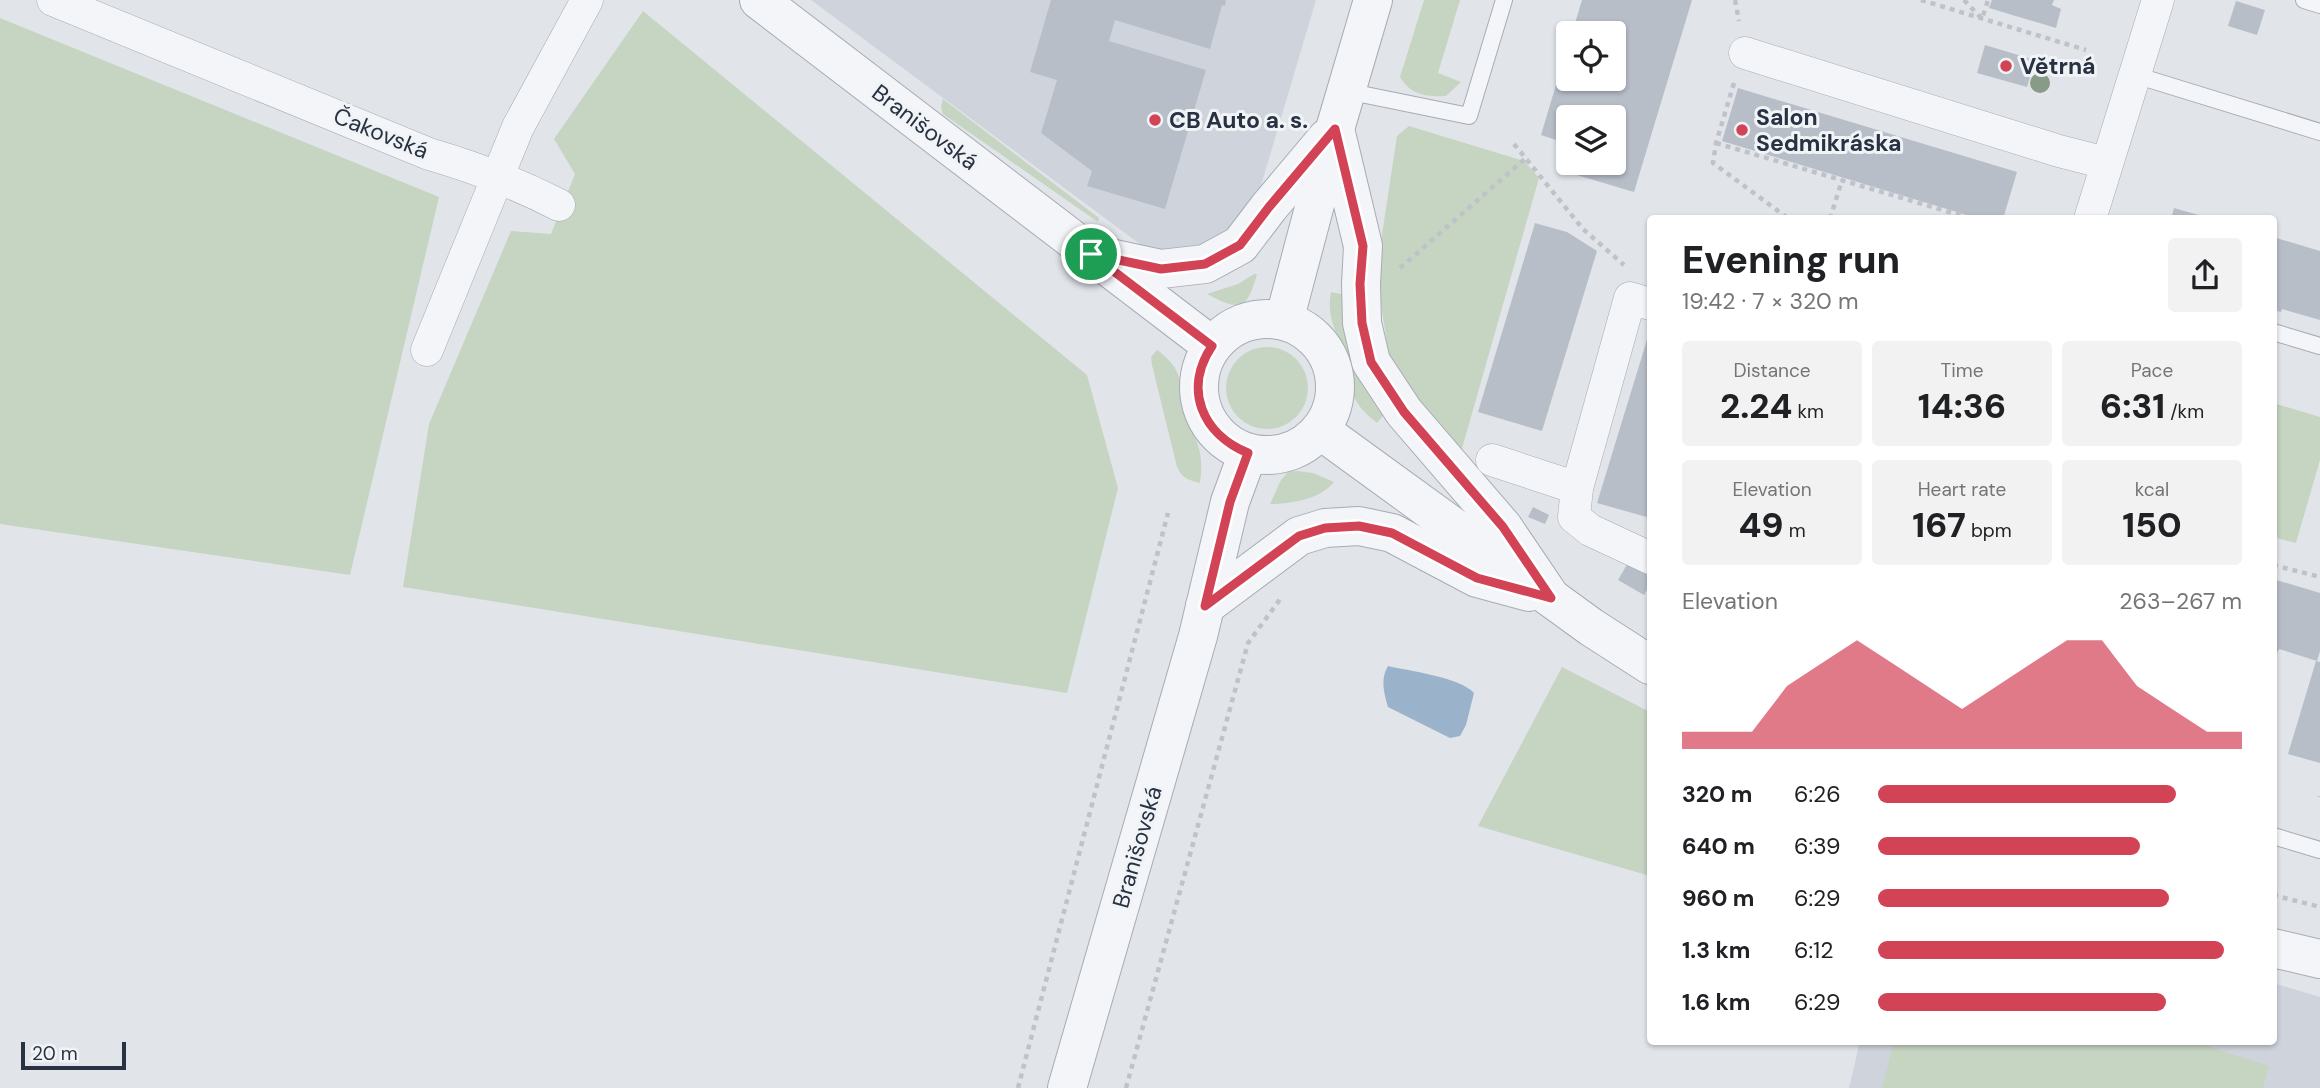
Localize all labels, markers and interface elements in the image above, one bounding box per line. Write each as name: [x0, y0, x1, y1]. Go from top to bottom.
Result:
map controls: [1556, 21, 1626, 175]
button: locate: [1556, 21, 1626, 91]
place label: Větrná: [2020, 51, 2096, 81]
marker: Větrná: [1998, 58, 2014, 74]
street label: Branišovská: [866, 77, 984, 177]
street label: Čakovská: [329, 100, 433, 166]
place label: Salon Sedmikráska: [1756, 102, 1902, 158]
place label: CB Auto a. s.: [1169, 105, 1308, 135]
button: layers: [1556, 105, 1626, 175]
marker: CB Auto a. s.: [1147, 112, 1163, 128]
marker: Salon Sedmikráska: [1734, 122, 1750, 138]
pin: [1061, 224, 1121, 284]
icon: arrive: [1072, 235, 1110, 273]
text: Evening run: [1682, 235, 1900, 285]
button: share: [2168, 238, 2242, 312]
text: 19:42 · 7 × 320 m: [1682, 286, 1858, 316]
text: Distance: [1733, 358, 1811, 383]
text: Time: [1941, 358, 1983, 383]
text: Pace: [2131, 358, 2173, 383]
text: 2.24: [1720, 383, 1792, 429]
text: 14:36: [1918, 383, 2006, 429]
text: 6:31: [2100, 383, 2165, 429]
text: km: [1792, 399, 1824, 424]
text: /km: [2165, 399, 2204, 424]
text: Elevation: [1732, 477, 1812, 502]
text: Heart rate: [1918, 477, 2006, 502]
text: kcal: [2135, 477, 2169, 502]
text: 49: [1738, 502, 1784, 548]
text: 167: [1912, 502, 1966, 548]
text: 150: [2122, 502, 2182, 548]
text: m: [1784, 518, 1806, 543]
text: bpm: [1966, 518, 2012, 543]
text: Elevation: [1682, 586, 1778, 616]
text: 263–267 m: [2119, 586, 2242, 616]
text: 320 m: [1682, 779, 1752, 809]
text: 6:26: [1794, 779, 1841, 809]
street label: Branišovská: [1105, 783, 1169, 911]
text: 640 m: [1682, 831, 1755, 861]
text: 6:39: [1794, 831, 1840, 861]
text: 960 m: [1682, 883, 1754, 913]
text: 6:29: [1794, 883, 1841, 913]
text: 1.3 km: [1682, 935, 1750, 965]
text: 6:12: [1794, 935, 1834, 965]
text: 1.6 km: [1682, 987, 1750, 1017]
text: 6:29: [1794, 987, 1841, 1017]
scale bar: [21, 1039, 126, 1071]
text: 20 m: [32, 1041, 78, 1066]

